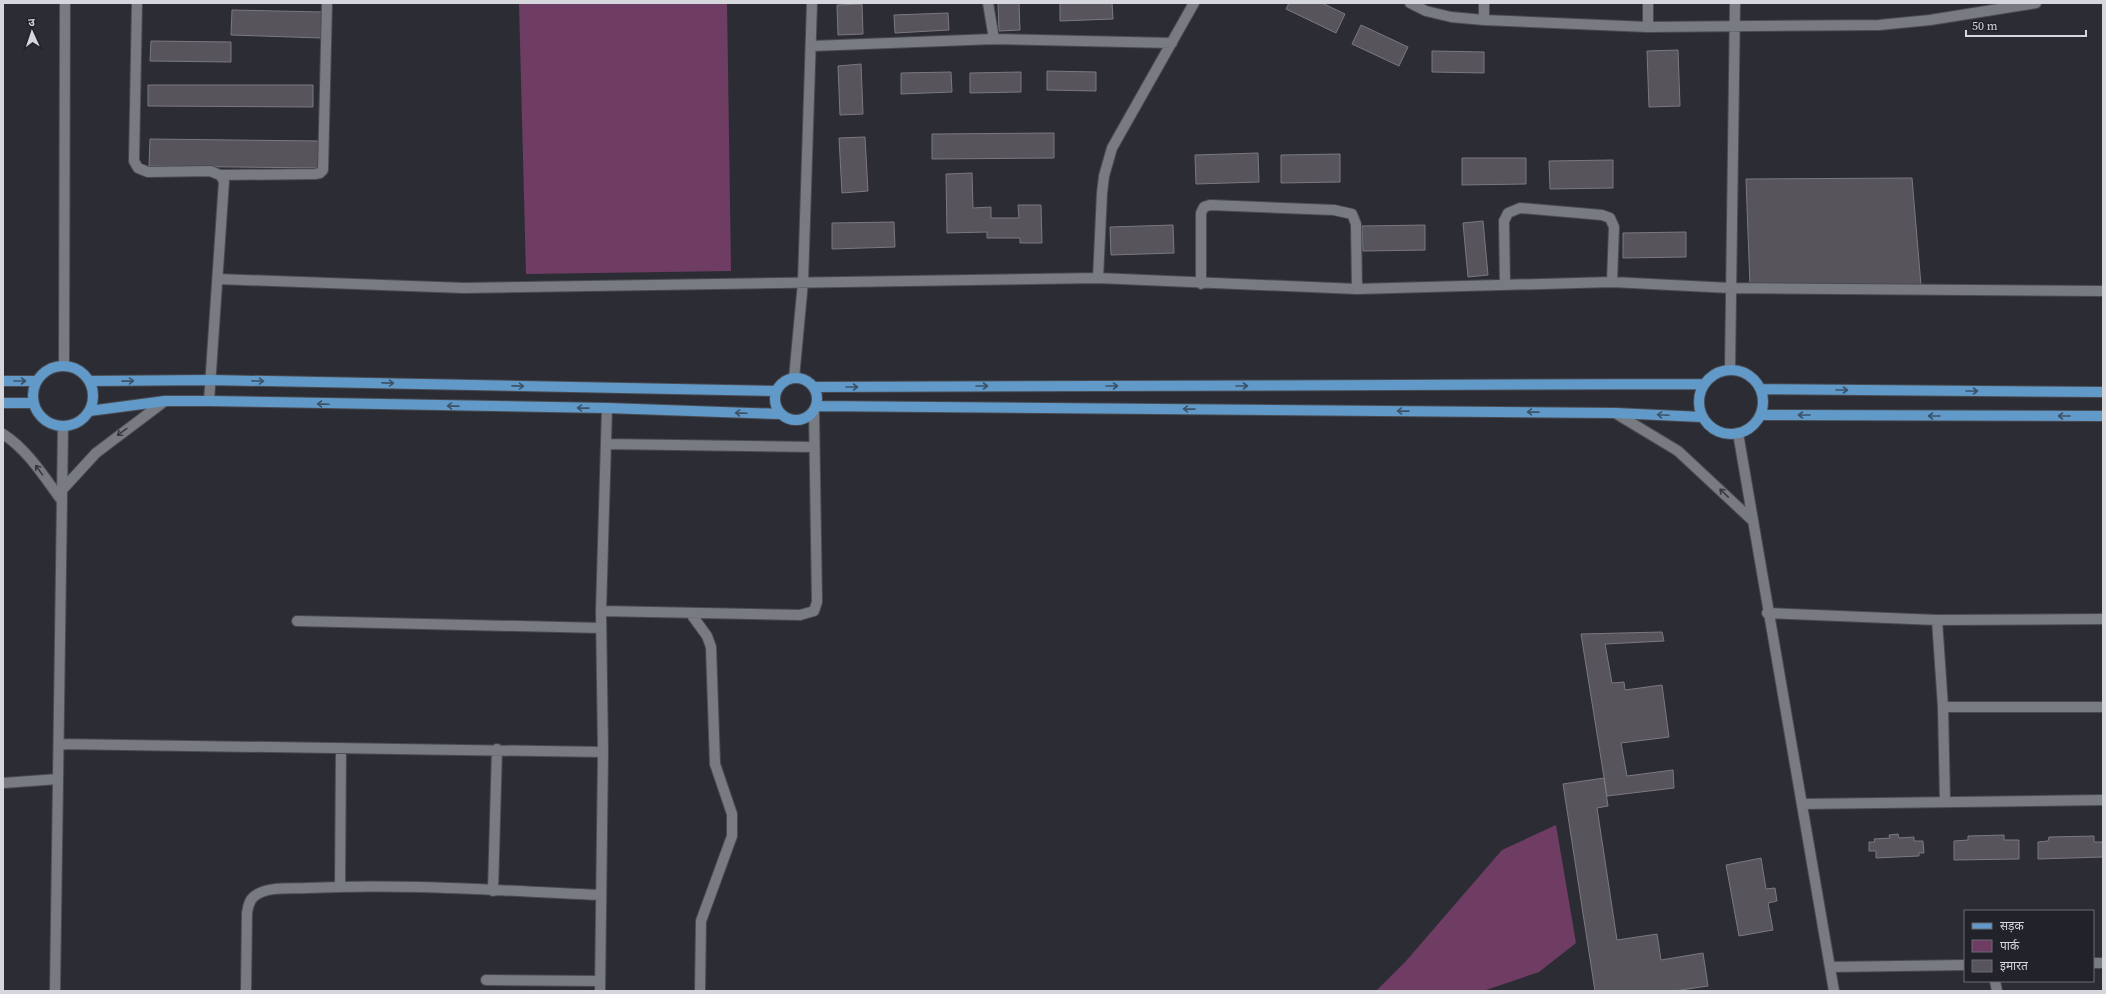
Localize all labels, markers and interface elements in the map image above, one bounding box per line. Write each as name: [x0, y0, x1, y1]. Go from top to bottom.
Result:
north arrow: [12, 12, 52, 52]
scale bar: [1966, 12, 2086, 38]
text: उ: [28, 15, 36, 30]
text: 50 m: [1972, 18, 1998, 34]
one-way arrow: [13, 377, 26, 385]
one-way arrow: [121, 377, 134, 385]
one-way arrow: [251, 377, 264, 385]
one-way arrow: [381, 380, 394, 387]
one-way arrow: [511, 382, 524, 390]
one-way arrow: [975, 382, 988, 390]
one-way arrow: [1105, 382, 1118, 390]
one-way arrow: [1235, 382, 1248, 390]
one-way arrow: [845, 383, 858, 391]
one-way arrow: [1835, 386, 1848, 394]
one-way arrow: [1965, 387, 1978, 395]
one-way arrow: [317, 401, 330, 408]
one-way arrow: [447, 403, 460, 410]
one-way arrow: [577, 404, 590, 412]
one-way arrow: [1183, 405, 1196, 413]
one-way arrow: [1397, 407, 1410, 415]
one-way arrow: [1527, 408, 1540, 416]
one-way arrow: [735, 409, 748, 417]
one-way arrow: [1657, 411, 1670, 419]
one-way arrow: [1798, 411, 1811, 419]
one-way arrow: [1928, 412, 1941, 419]
one-way arrow: [2058, 412, 2071, 420]
one-way arrow: [117, 428, 128, 437]
one-way arrow: [35, 465, 43, 476]
one-way arrow: [1719, 488, 1729, 497]
legend: [1964, 910, 2094, 982]
text: सड़क: [2000, 918, 2025, 934]
text: पार्क: [2000, 938, 2020, 954]
text: इमारत: [2000, 958, 2029, 974]

